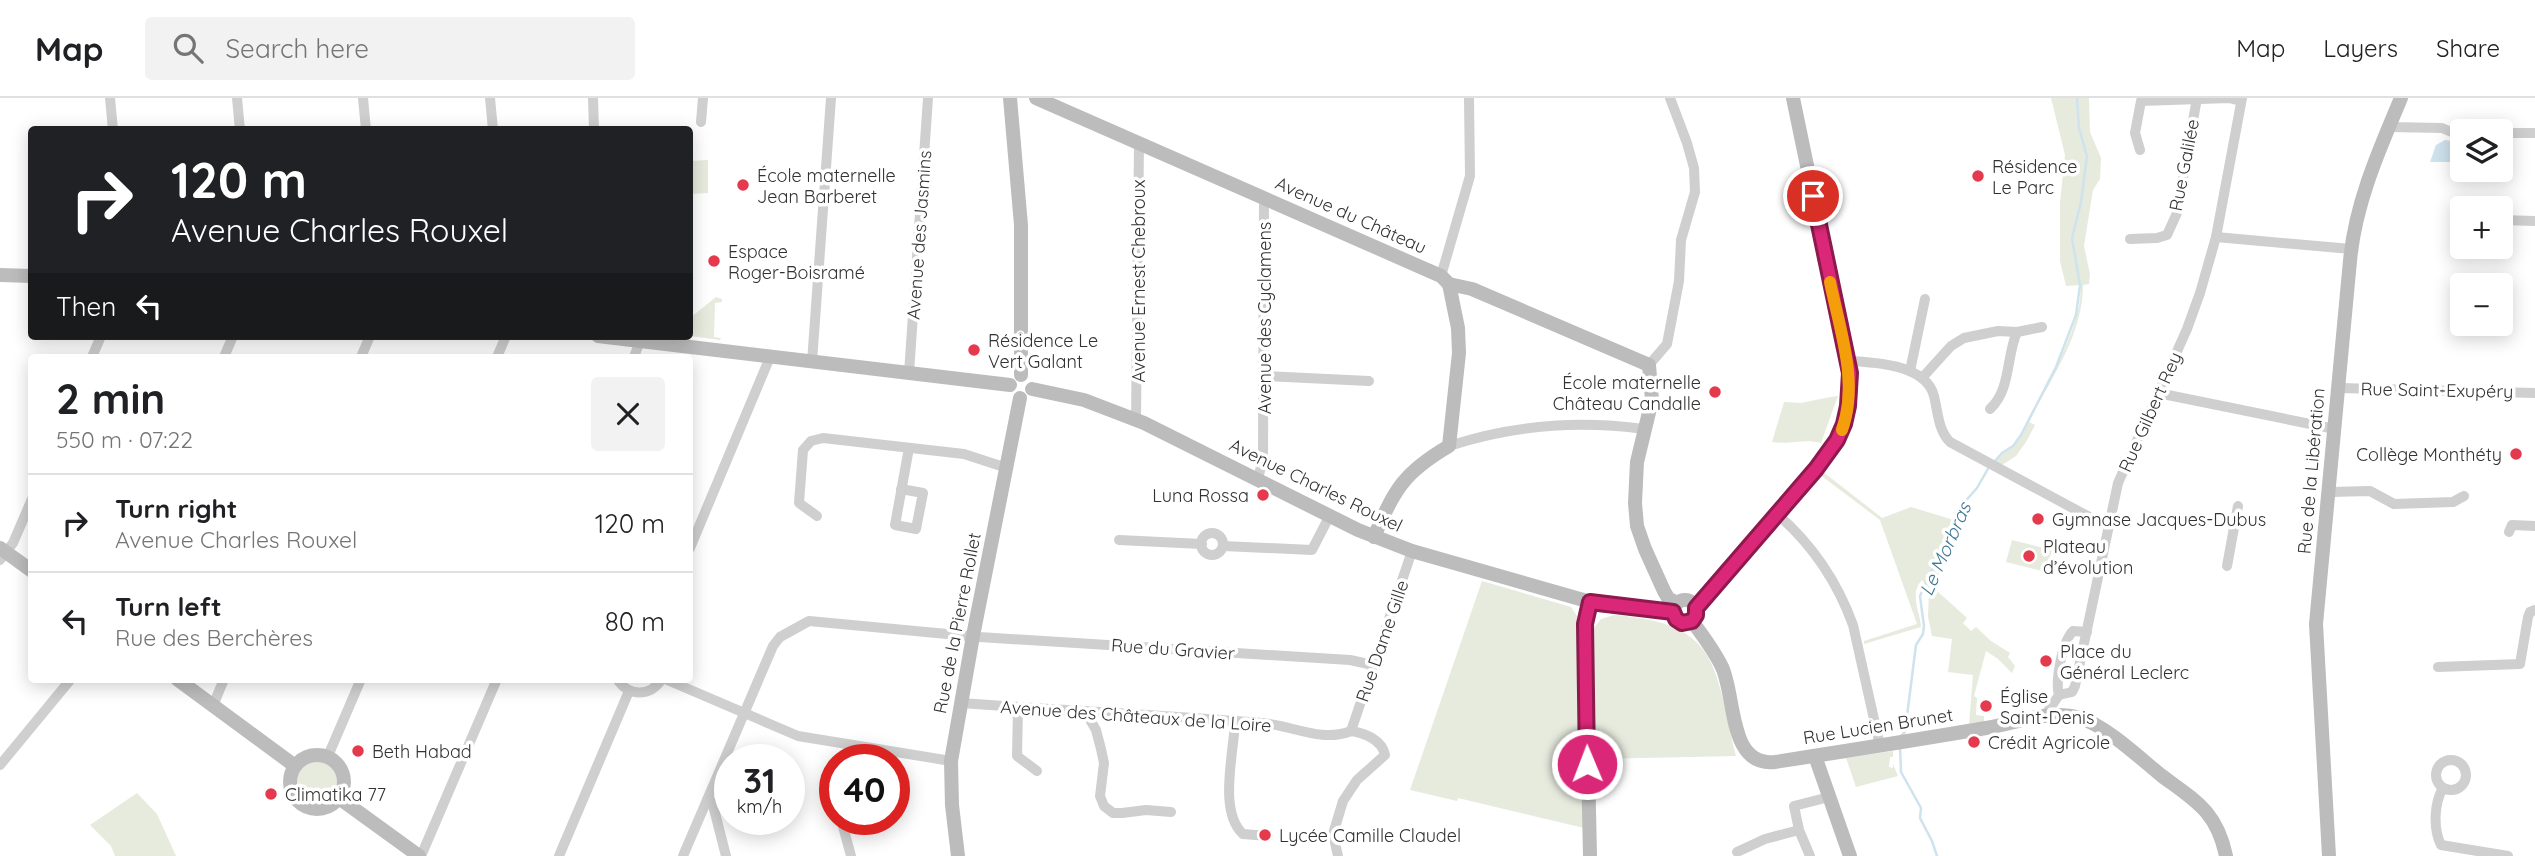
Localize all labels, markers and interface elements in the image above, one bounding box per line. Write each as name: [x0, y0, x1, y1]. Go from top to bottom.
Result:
search box: [145, 17, 635, 80]
text: Map: [35, 28, 103, 69]
icon: search: [169, 29, 207, 67]
text: Search here: [225, 32, 369, 65]
text: Map: [2236, 33, 2285, 63]
text: Layers: [2323, 33, 2398, 63]
text: Share: [2436, 33, 2500, 63]
street label: Rue Galilée: [2164, 117, 2204, 213]
map controls: [2450, 119, 2513, 336]
button: layers: [2450, 119, 2513, 182]
text: 120 m: [171, 149, 307, 210]
street label: Avenue des Jasmins: [902, 150, 936, 320]
icon: right: [56, 154, 147, 245]
place label: Résidence Le Parc: [1992, 155, 2077, 199]
place label: École maternelle Jean Barberet: [757, 164, 896, 208]
pin: [1783, 166, 1843, 226]
marker: Résidence Le Parc: [1970, 168, 1986, 184]
street label: Avenue du Château: [1272, 171, 1430, 259]
marker: École maternelle Jean Barberet: [735, 177, 751, 193]
icon: arrive: [1794, 177, 1832, 215]
street label: Avenue Ernest Chebroux: [1127, 179, 1150, 383]
button: +: [2450, 196, 2513, 259]
text: Avenue Charles Rouxel: [171, 210, 508, 250]
street label: Avenue des Cyclamens: [1253, 222, 1276, 414]
place label: Espace Roger-Boisramé: [728, 240, 865, 284]
marker: Espace Roger-Boisramé: [706, 253, 722, 269]
button: −: [2450, 273, 2513, 336]
icon: left: [130, 287, 168, 325]
text: Then: [56, 290, 116, 323]
place label: Résidence Le Vert Galant: [988, 329, 1098, 373]
marker: Résidence Le Vert Galant: [966, 342, 982, 358]
street label: Rue Gilbert Rey: [2113, 348, 2187, 476]
place label: École maternelle Château Candalle: [1553, 371, 1701, 415]
text: 2 min: [56, 372, 165, 425]
button: close: [591, 377, 665, 451]
street label: Rue Saint-Exupéry: [2360, 377, 2514, 403]
marker: École maternelle Château Candalle: [1707, 384, 1723, 400]
street label: Rue de la Libération: [2292, 387, 2330, 555]
text: 550 m · 07:22: [56, 425, 193, 454]
street label: Avenue Charles Rouxel: [1226, 433, 1406, 537]
place label: Collège Monthéty: [2356, 443, 2502, 466]
marker: Collège Monthéty: [2508, 446, 2524, 462]
place label: Luna Rossa: [1152, 484, 1249, 507]
marker: Luna Rossa: [1255, 487, 1271, 503]
text: Turn right: [115, 492, 237, 525]
water label: Le Morbras: [1914, 498, 1977, 599]
icon: right: [56, 504, 94, 542]
text: 120 m: [595, 507, 665, 540]
place label: Gymnase Jacques-Dubus: [2052, 508, 2266, 531]
marker: Gymnase Jacques-Dubus: [2030, 511, 2046, 527]
text: Avenue Charles Rouxel: [115, 525, 357, 554]
street label: Rue de la Pierre Rollet: [928, 531, 986, 715]
place label: Plateau d’évolution: [2043, 535, 2133, 579]
marker: Plateau d’évolution: [2021, 548, 2037, 564]
street label: Rue Dame Gille: [1350, 577, 1414, 705]
text: Turn left: [115, 590, 222, 623]
icon: left: [56, 602, 94, 640]
text: 80 m: [605, 605, 665, 638]
text: Rue des Berchères: [115, 623, 313, 652]
street label: Rue du Gravier: [1110, 633, 1236, 665]
place label: Place du Général Leclerc: [2060, 640, 2189, 684]
marker: Place du Général Leclerc: [2038, 653, 2054, 669]
place label: Église Saint-Denis: [2000, 685, 2094, 729]
street label: Avenue des Châteaux de la Loire: [1000, 695, 1272, 737]
marker: Église Saint-Denis: [1978, 698, 1994, 714]
street label: Rue Lucien Brunet: [1801, 703, 1955, 749]
position arrow: [1550, 727, 1624, 801]
place label: Crédit Agricole: [1988, 731, 2110, 754]
marker: Crédit Agricole: [1966, 734, 1982, 750]
place label: Beth Habad: [372, 740, 472, 763]
marker: Beth Habad: [350, 743, 366, 759]
speed limit sign: 40: [819, 744, 910, 835]
text: 31: [743, 758, 776, 802]
place label: Climatika 77: [285, 783, 386, 806]
marker: Climatika 77: [263, 786, 279, 802]
text: km/h: [737, 795, 782, 818]
place label: Lycée Camille Claudel: [1279, 824, 1461, 847]
marker: Lycée Camille Claudel: [1257, 827, 1273, 843]

